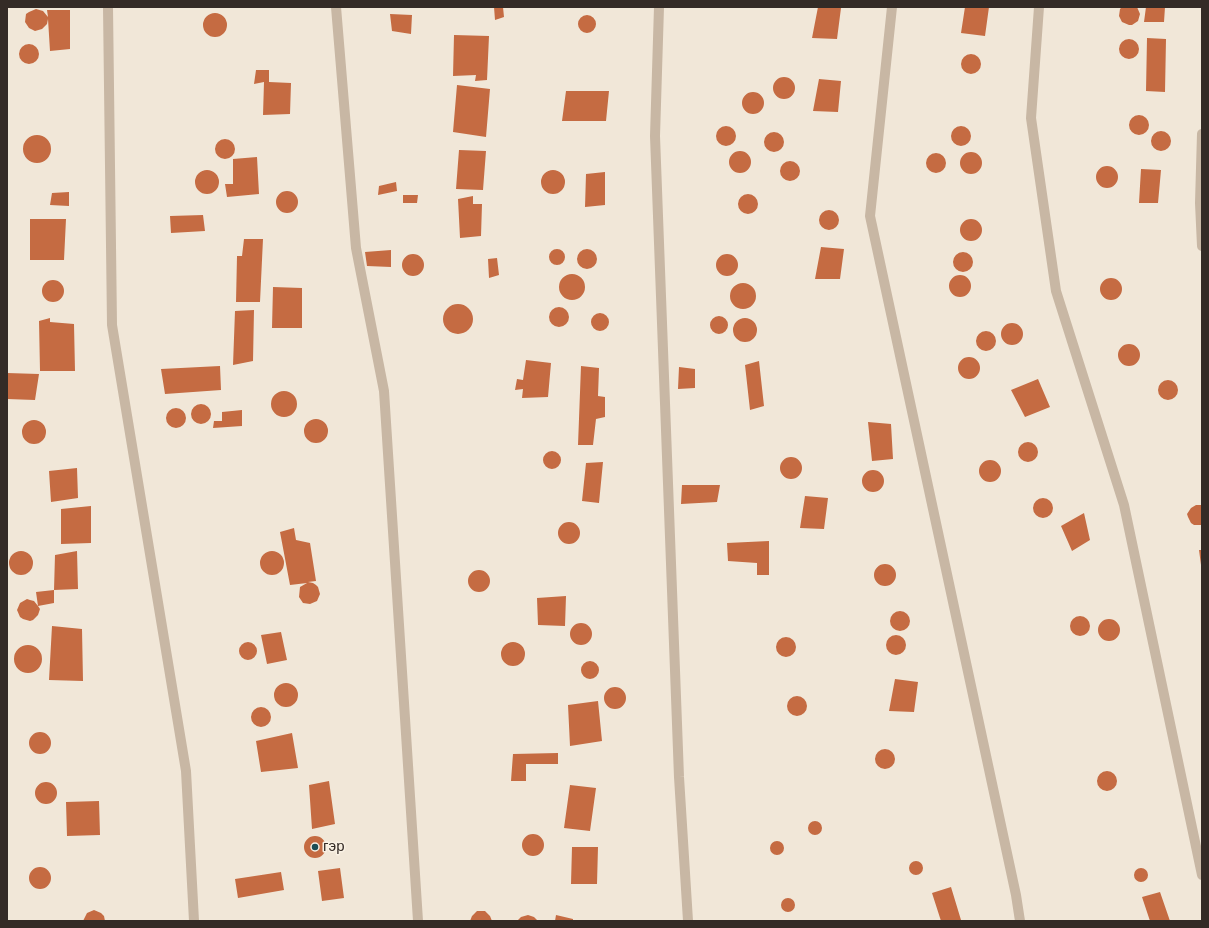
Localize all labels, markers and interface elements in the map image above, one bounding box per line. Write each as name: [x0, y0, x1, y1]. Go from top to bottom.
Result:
place label: гэр: [323, 838, 344, 856]
marker: гэр: [310, 842, 320, 852]

